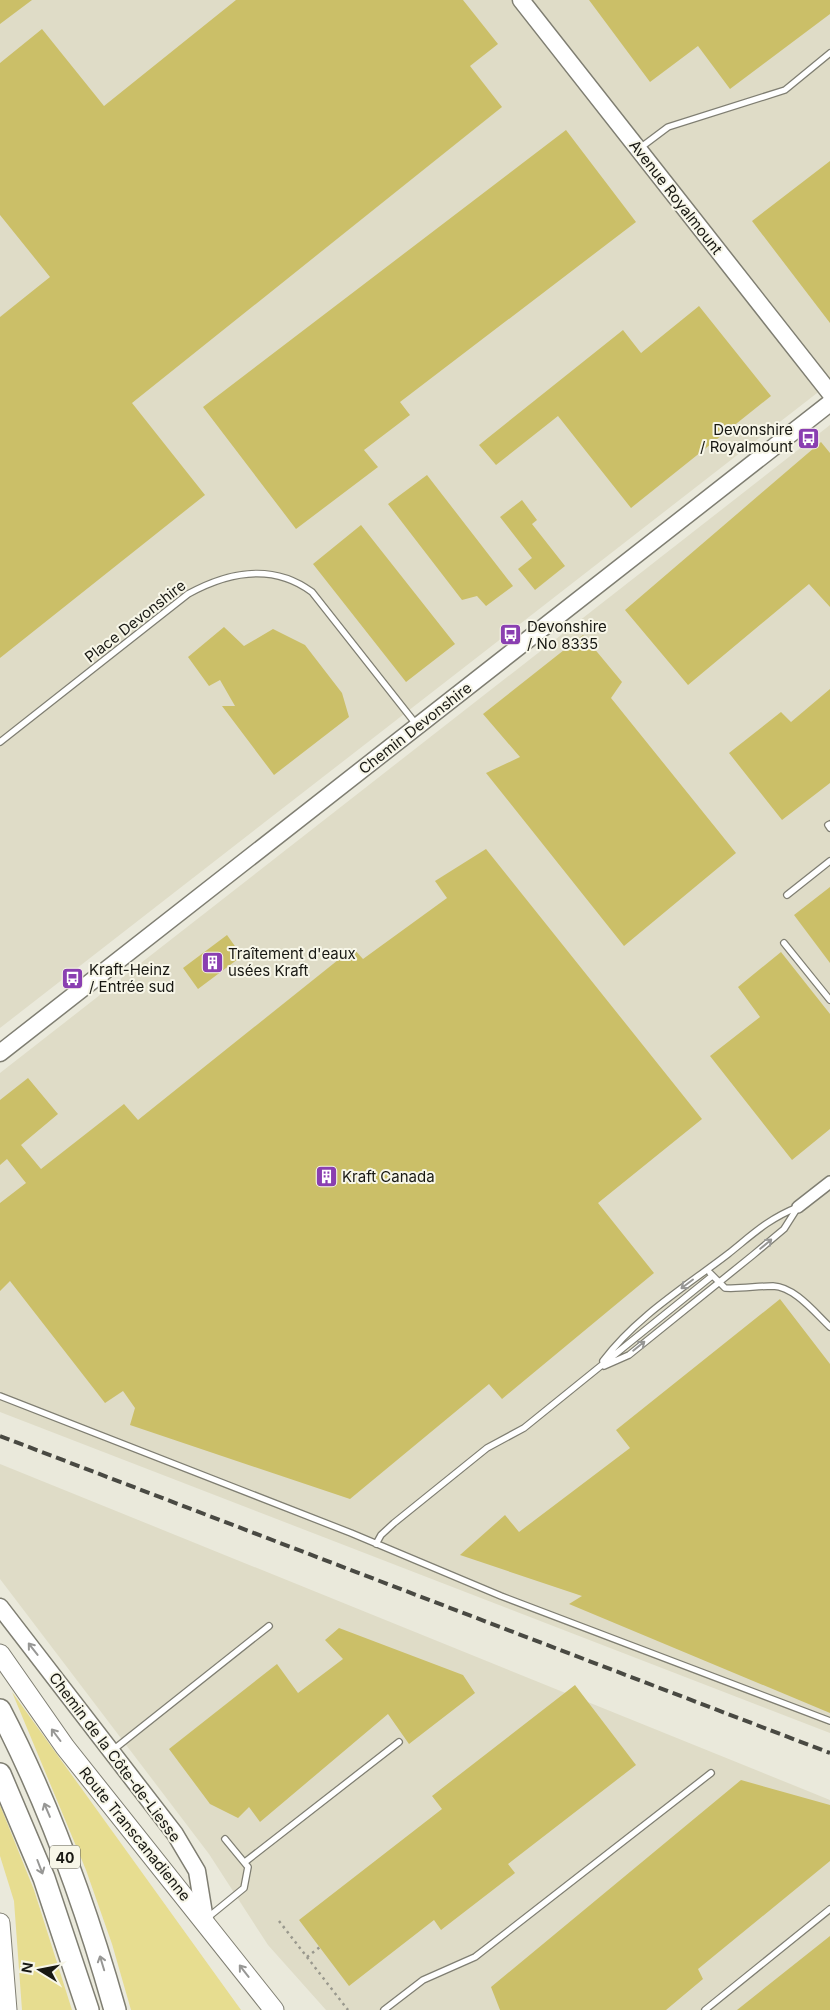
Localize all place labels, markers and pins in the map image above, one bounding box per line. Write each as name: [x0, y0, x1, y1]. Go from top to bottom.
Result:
place label: Devonshire / Royalmount: [700, 420, 793, 456]
bus stop icon: Devonshire / Royalmount: [797, 426, 821, 450]
place label: Devonshire / No 8335: [527, 617, 607, 653]
bus stop icon: Devonshire / No 8335: [499, 623, 523, 647]
place label: Traîtement d'eaux usées Kraft: [228, 944, 356, 980]
building icon: Traîtement d'eaux usées Kraft: [200, 950, 224, 974]
place label: Kraft-Heinz / Entrée sud: [89, 960, 175, 996]
bus stop icon: Kraft-Heinz / Entrée sud: [61, 966, 85, 990]
building icon: Kraft Canada: [314, 1164, 338, 1188]
place label: Kraft Canada: [342, 1167, 435, 1186]

